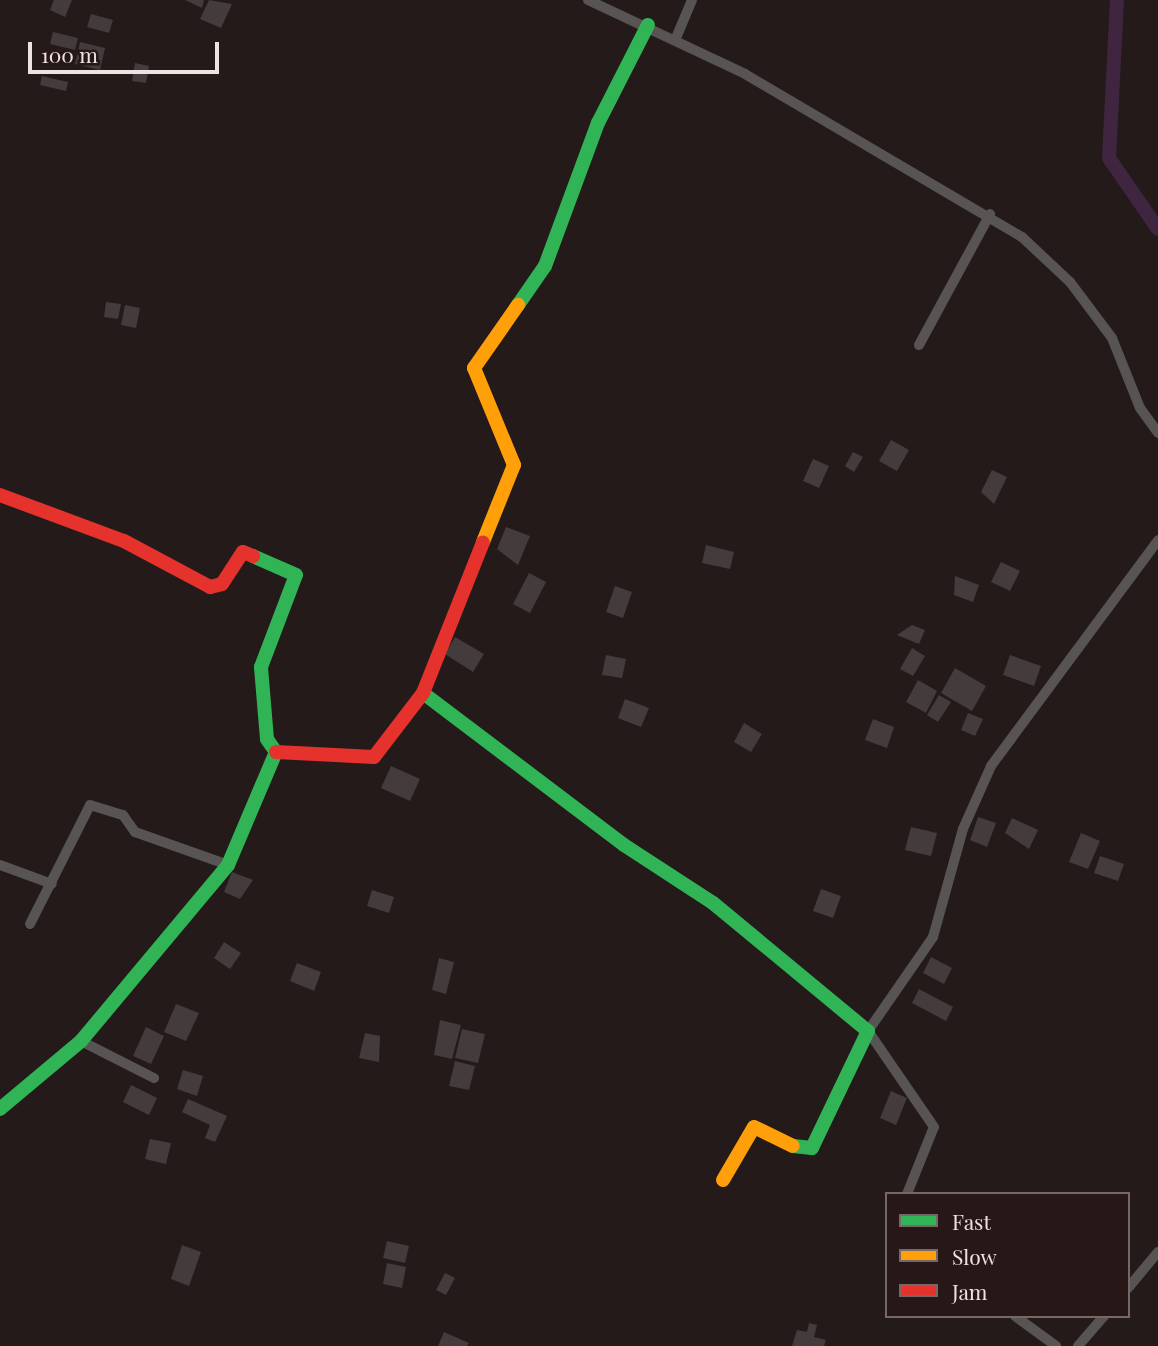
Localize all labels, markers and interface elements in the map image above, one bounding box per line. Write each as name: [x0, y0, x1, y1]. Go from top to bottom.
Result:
scale bar: [32, 28, 222, 72]
text: 100 m: [41, 40, 98, 68]
legend: [885, 1192, 1130, 1318]
text: Fast: [952, 1207, 991, 1235]
text: Slow: [952, 1242, 997, 1270]
text: Jam: [952, 1277, 988, 1305]

